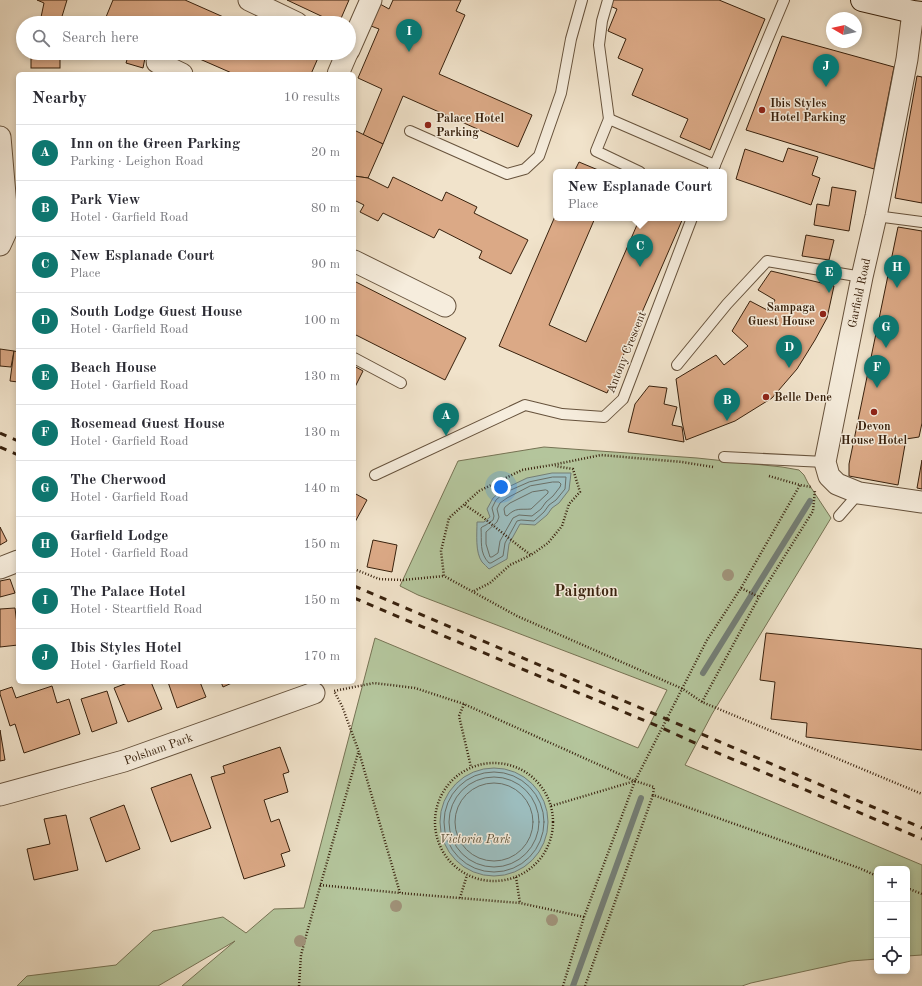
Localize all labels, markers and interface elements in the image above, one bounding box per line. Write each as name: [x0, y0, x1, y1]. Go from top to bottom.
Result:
north arrow: [826, 12, 862, 48]
search box: [16, 16, 356, 60]
pin: I: [396, 19, 422, 52]
icon: search: [30, 27, 52, 49]
text: Search here: [62, 31, 139, 46]
pin: J: [813, 54, 839, 87]
text: Nearby: [32, 90, 87, 107]
text: 10 results: [284, 91, 340, 104]
place label: Ibis Styles Hotel Parking: [770, 98, 846, 124]
marker: Ibis Styles Hotel Parking: [757, 105, 767, 115]
place label: Palace Hotel Parking: [436, 113, 504, 139]
marker: Palace Hotel Parking: [423, 120, 433, 130]
text: Inn on the Green Parking: [70, 137, 240, 152]
text: A: [40, 146, 50, 159]
text: 20 m: [311, 146, 340, 159]
text: Parking · Leighon Road: [70, 155, 204, 168]
popup: [553, 169, 727, 221]
text: New Esplanade Court: [568, 180, 712, 195]
text: Park View: [70, 193, 140, 208]
text: Place: [568, 198, 598, 211]
text: B: [40, 202, 50, 215]
text: 80 m: [311, 202, 340, 215]
text: Hotel · Garfield Road: [70, 211, 189, 224]
pin: C: [627, 234, 653, 267]
text: New Esplanade Court: [70, 249, 215, 264]
pin: H: [884, 255, 910, 288]
street label: Garfield Road: [847, 257, 873, 329]
text: C: [41, 258, 49, 271]
text: 90 m: [311, 258, 340, 271]
pin: E: [816, 260, 842, 293]
text: Place: [70, 267, 100, 280]
place label: Sampaga Guest House: [748, 302, 815, 328]
text: South Lodge Guest House: [70, 305, 242, 320]
marker: Sampaga Guest House: [818, 309, 828, 319]
street label: Antony Crescent: [605, 310, 649, 395]
text: D: [40, 314, 50, 327]
text: 100 m: [303, 314, 340, 327]
pin: G: [873, 315, 899, 348]
text: Hotel · Garfield Road: [70, 323, 189, 336]
pin: D: [776, 335, 802, 368]
pin: F: [864, 355, 890, 388]
text: Beach House: [70, 361, 157, 376]
text: E: [41, 370, 49, 383]
text: 130 m: [303, 370, 340, 383]
text: Hotel · Garfield Road: [70, 379, 189, 392]
pin: B: [714, 388, 740, 421]
marker: Belle Dene: [761, 392, 771, 402]
place label: Belle Dene: [774, 392, 832, 404]
pin: A: [433, 403, 459, 436]
marker: Devon House Hotel: [869, 407, 879, 417]
text: Rosemead Guest House: [70, 417, 225, 432]
place label: Devon House Hotel: [841, 421, 907, 447]
text: F: [41, 426, 49, 439]
text: 130 m: [303, 426, 340, 439]
text: Hotel · Garfield Road: [70, 435, 189, 448]
text: The Cherwood: [70, 473, 166, 488]
your location: [491, 477, 511, 497]
text: G: [40, 482, 50, 495]
text: 140 m: [303, 482, 340, 495]
text: Hotel · Garfield Road: [70, 491, 189, 504]
text: Garfield Lodge: [70, 529, 168, 544]
text: H: [40, 538, 50, 551]
text: 150 m: [303, 538, 340, 551]
text: Hotel · Garfield Road: [70, 547, 189, 560]
district label: Paignton: [554, 584, 618, 600]
text: The Palace Hotel: [70, 585, 186, 600]
text: I: [42, 594, 48, 607]
text: 150 m: [303, 594, 340, 607]
text: Hotel · Steartfield Road: [70, 603, 202, 616]
text: Ibis Styles Hotel: [70, 641, 182, 656]
text: J: [41, 650, 49, 663]
text: 170 m: [303, 650, 340, 663]
text: Hotel · Garfield Road: [70, 659, 189, 672]
street label: Polsham Park: [123, 732, 195, 767]
park label: Victoria Park: [440, 834, 511, 846]
map controls: [874, 866, 910, 974]
button: +: [874, 866, 910, 902]
button: −: [874, 902, 910, 938]
button: locate: [874, 938, 910, 974]

